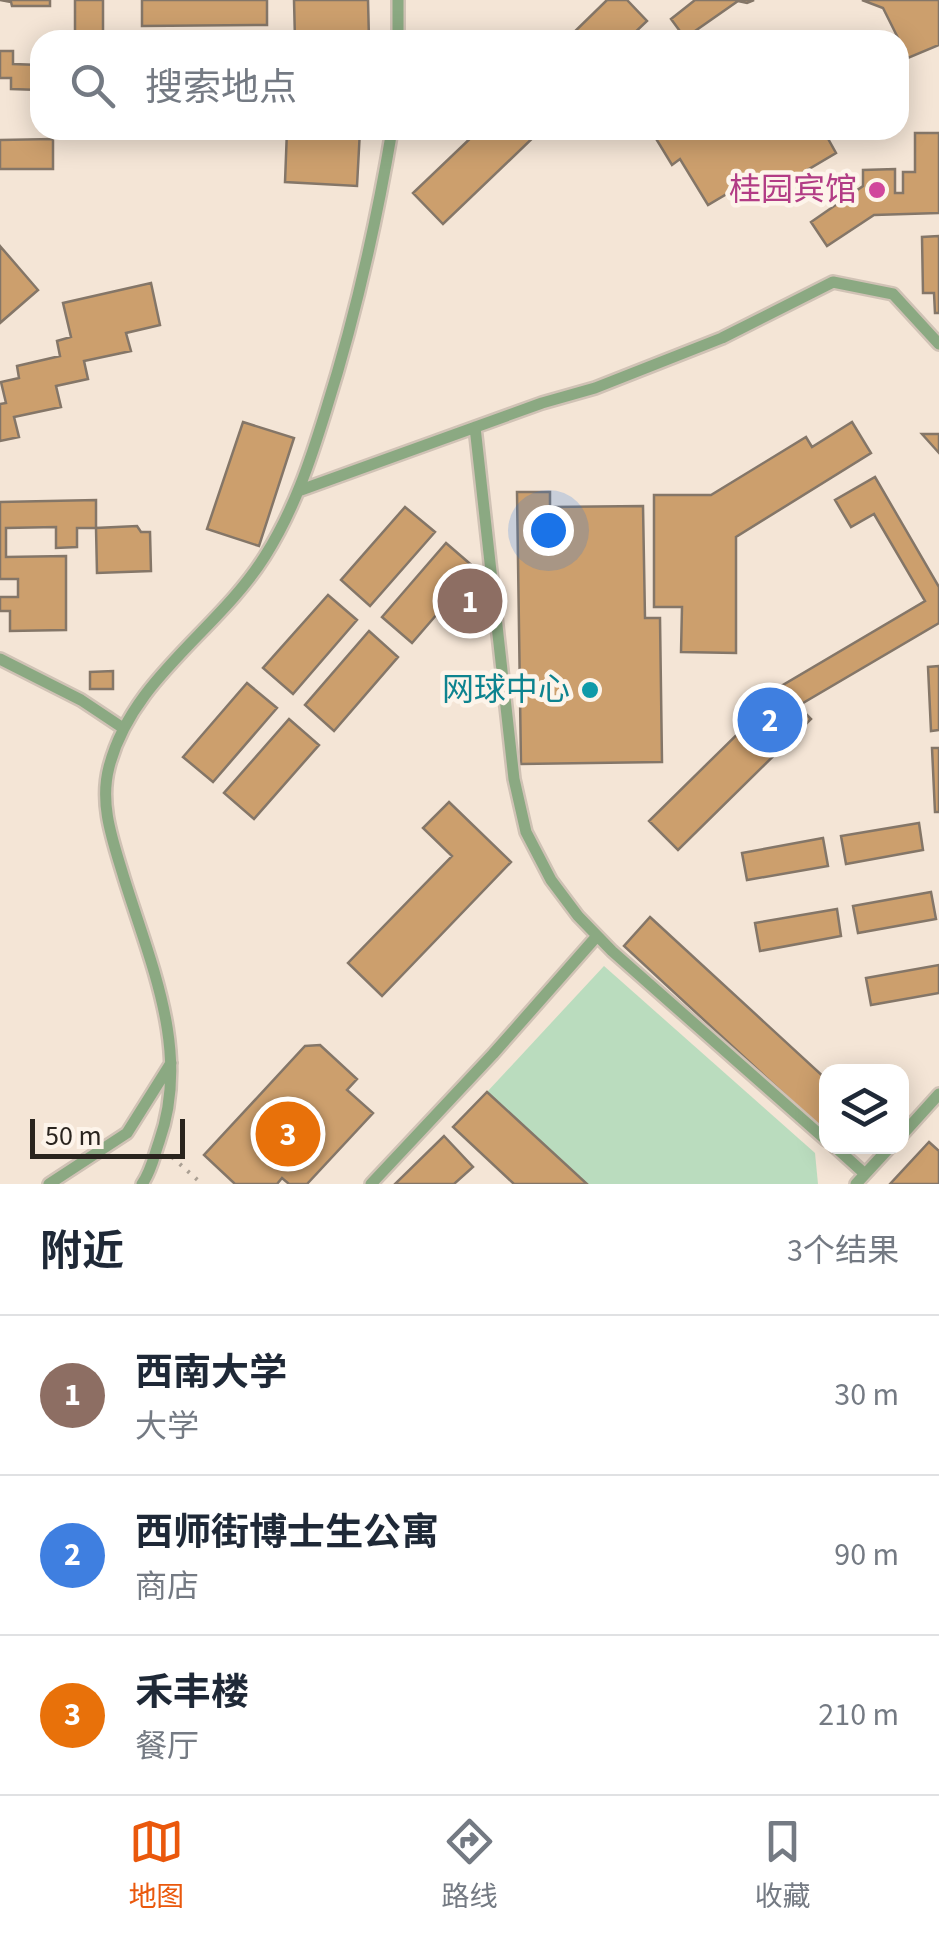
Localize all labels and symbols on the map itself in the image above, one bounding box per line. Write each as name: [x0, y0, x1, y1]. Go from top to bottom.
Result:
place label: 桂园宾馆: [729, 167, 857, 213]
marker: 桂园宾馆: [866, 179, 888, 201]
your location: [523, 505, 574, 556]
pin: 1: [438, 564, 502, 638]
place label: 网球中心: [442, 667, 570, 713]
marker: 网球中心: [579, 679, 601, 701]
pin: 2: [738, 682, 802, 758]
pin: 3: [256, 1096, 320, 1172]
scale bar: [30, 1114, 185, 1158]

